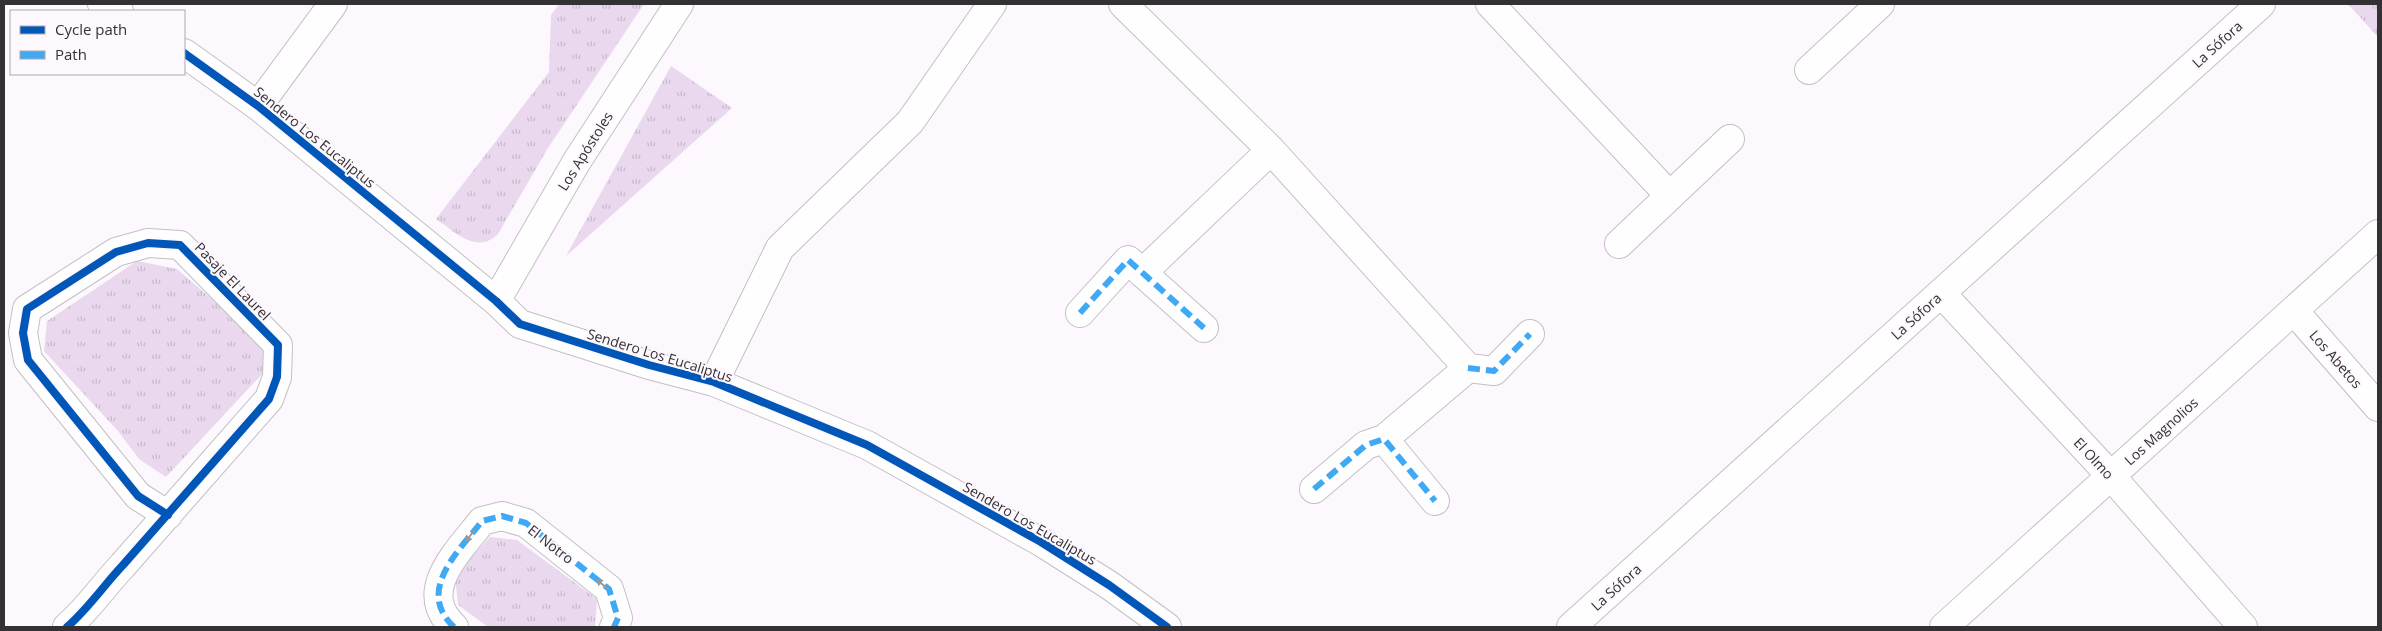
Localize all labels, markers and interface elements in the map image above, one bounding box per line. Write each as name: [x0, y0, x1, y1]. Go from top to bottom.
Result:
legend: [10, 10, 185, 75]
street label: La Sófora: [2188, 16, 2246, 72]
text: Cycle path: [55, 19, 127, 39]
text: Path: [55, 44, 87, 64]
street label: Sendero Los Eucaliptus: [250, 82, 380, 192]
street label: Los Apóstoles: [553, 108, 617, 194]
street label: Pasaje El Laurel: [191, 238, 275, 324]
street label: La Sófora: [1887, 288, 1945, 344]
street label: Sendero Los Eucaliptus: [585, 324, 735, 386]
street label: Los Abetos: [2305, 326, 2367, 392]
street label: Los Magnolios: [2120, 393, 2202, 469]
street label: El Olmo: [2070, 433, 2118, 483]
street label: Sendero Los Eucaliptus: [960, 477, 1100, 569]
street label: El Notro: [524, 520, 578, 568]
one-way arrow: [465, 529, 476, 542]
street label: La Sófora: [1587, 559, 1645, 615]
one-way arrow: [596, 578, 609, 589]

